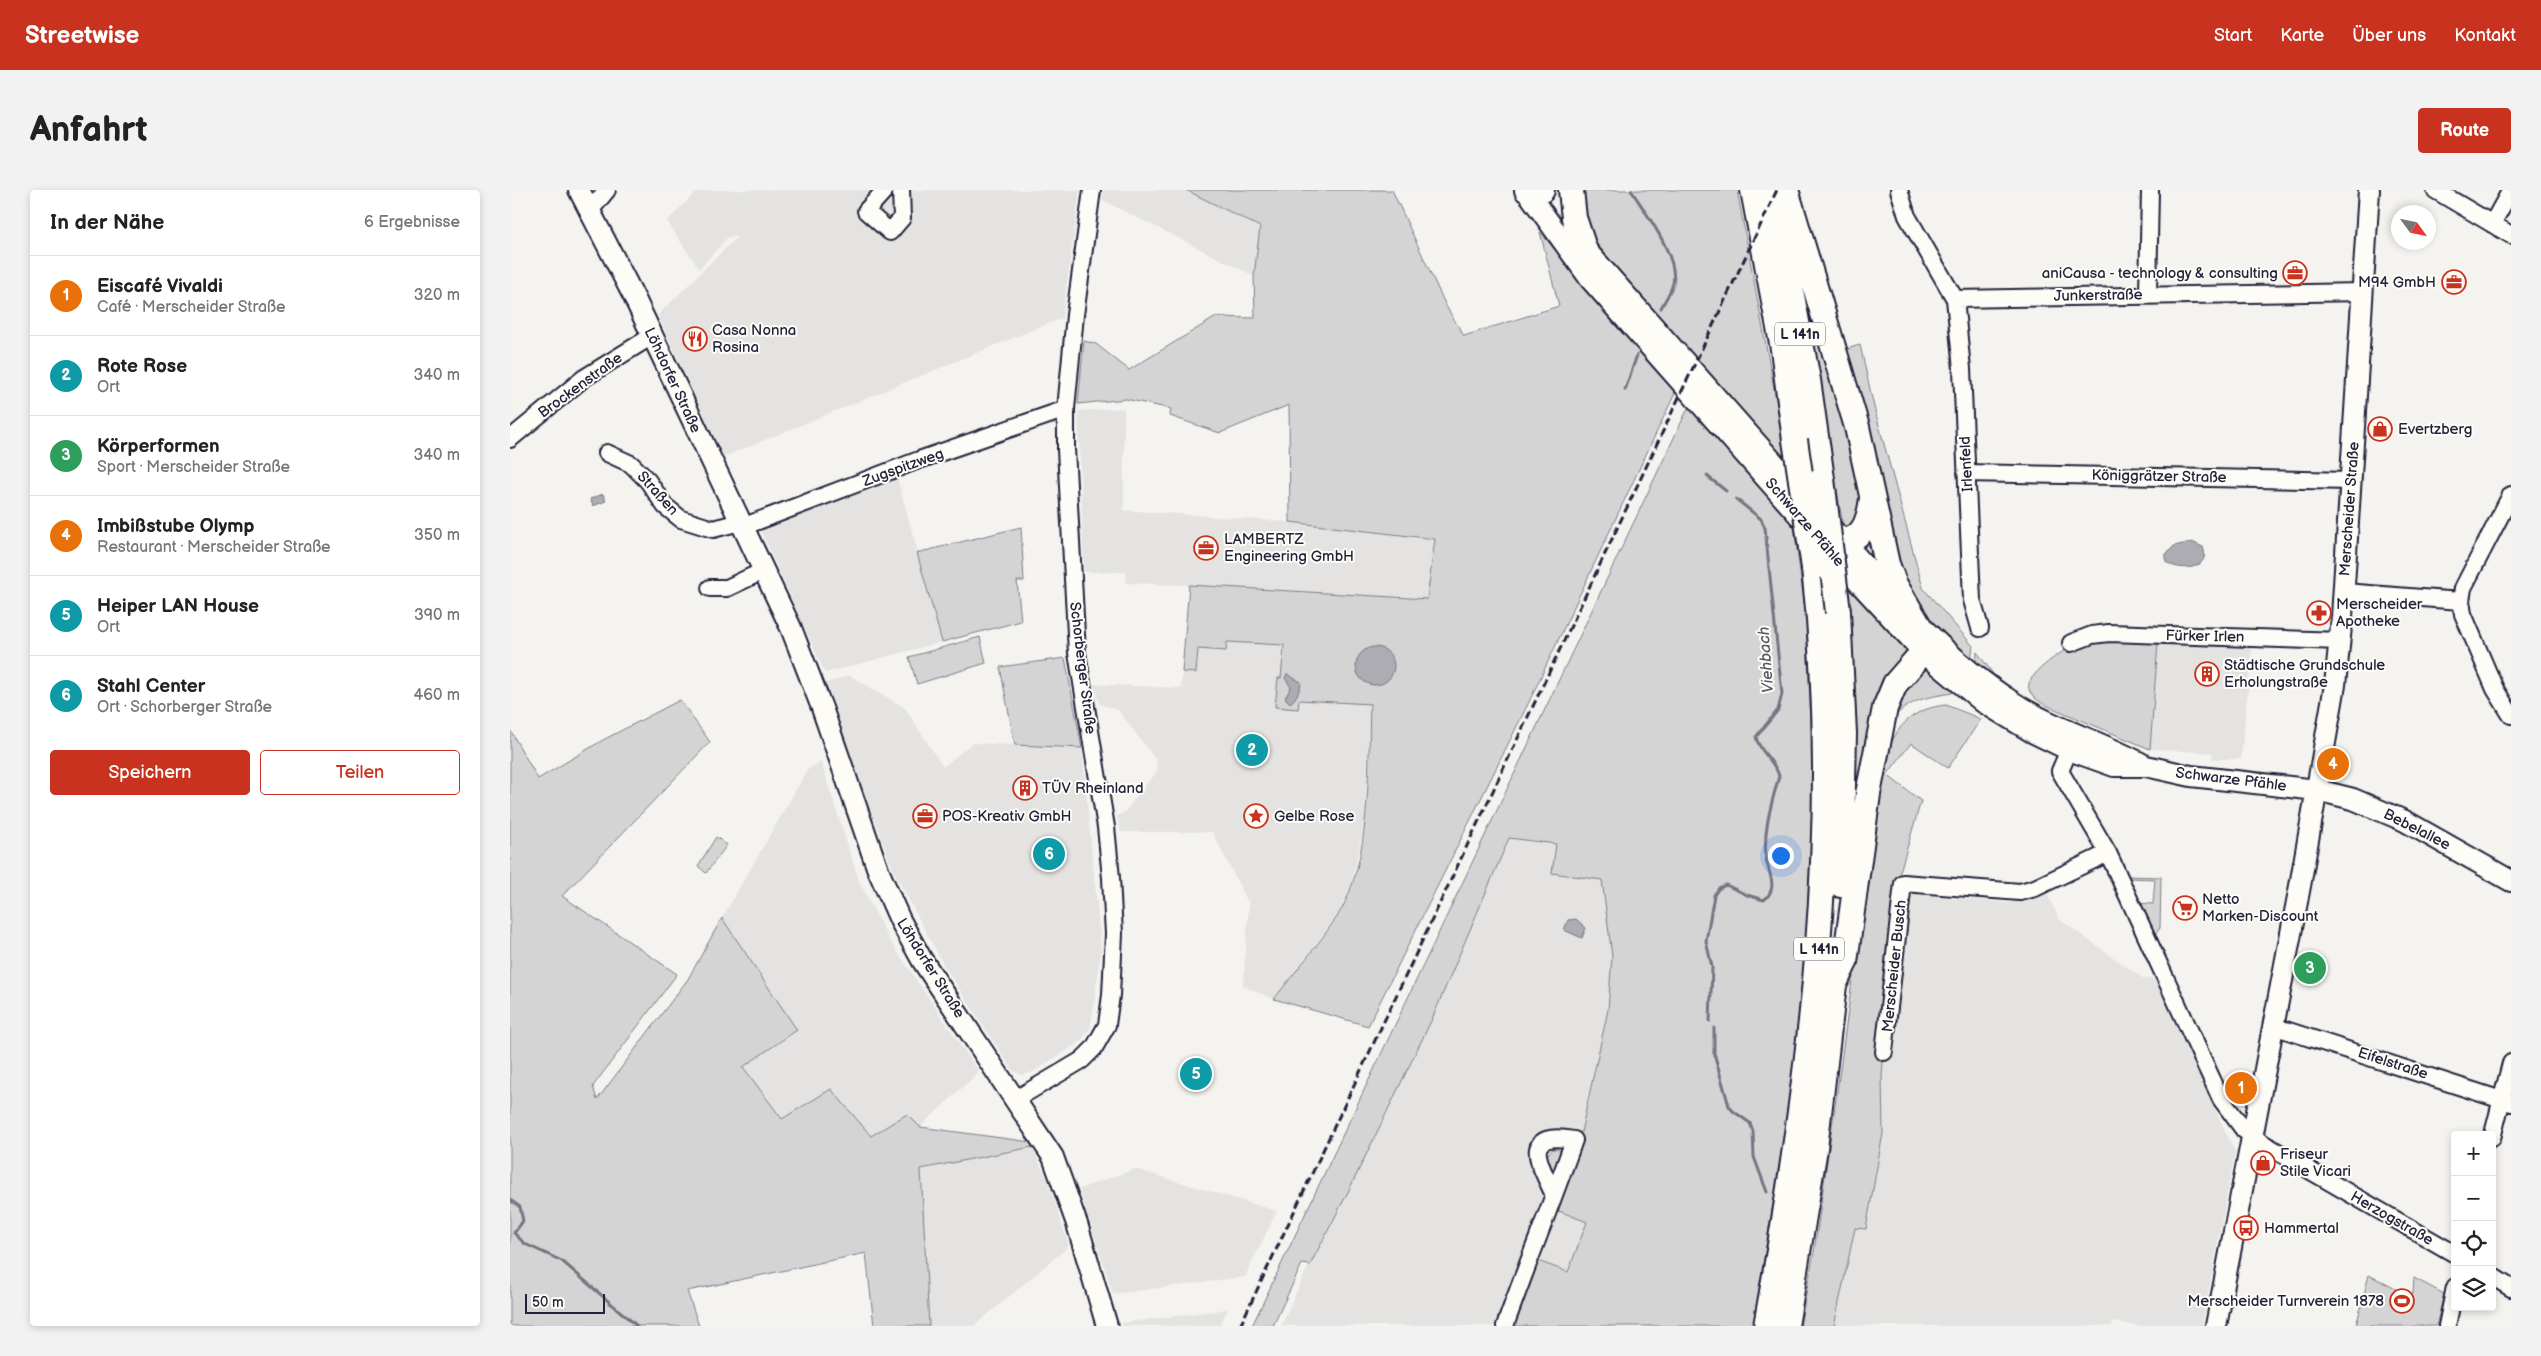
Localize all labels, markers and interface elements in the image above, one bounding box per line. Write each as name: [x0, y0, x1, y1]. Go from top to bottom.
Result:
text: Streetwise: [25, 21, 139, 50]
text: Start: [2214, 25, 2252, 46]
text: Karte: [2280, 25, 2324, 46]
text: Über uns: [2352, 25, 2426, 46]
text: Kontakt: [2454, 25, 2516, 46]
button: Route: [2418, 108, 2511, 153]
text: Anfahrt: [30, 109, 148, 152]
north arrow: [2391, 205, 2436, 250]
text: In der Nähe: [50, 210, 164, 235]
text: 6 Ergebnisse: [364, 213, 460, 232]
office icon: aniCausa - technology & consulting: [2282, 260, 2308, 286]
place label: aniCausa - technology & consulting: [2042, 264, 2278, 283]
office icon: M94 GmbH: [2441, 269, 2467, 295]
place label: M94 GmbH: [2358, 273, 2436, 292]
text: Eiscafé Vivaldi: [97, 275, 223, 298]
street label: Junkerstraße: [2053, 285, 2143, 306]
text: 1: [63, 286, 69, 305]
text: 320 m: [414, 286, 460, 305]
text: Café · Merscheider Straße: [97, 298, 285, 317]
place label: Casa Nonna Rosina: [712, 321, 796, 357]
road number: L 141n: [1775, 322, 1825, 346]
street label: Löhdorfer Straße: [640, 324, 705, 436]
restaurant icon: Casa Nonna Rosina: [682, 326, 708, 352]
street label: Brockenstraße: [535, 348, 626, 422]
text: Rote Rose: [97, 355, 187, 378]
text: 2: [61, 366, 71, 385]
text: 340 m: [413, 366, 460, 385]
text: Ort: [97, 378, 120, 397]
shop icon: Evertzberg: [2367, 416, 2393, 442]
place label: Evertzberg: [2398, 420, 2472, 439]
text: Körperformen: [97, 435, 220, 458]
street label: Irlenfeld: [1956, 436, 1977, 492]
street label: Merscheider Straße: [2335, 441, 2364, 577]
street label: Zugspitzweg: [859, 444, 946, 491]
text: 3: [61, 446, 71, 465]
text: 340 m: [413, 446, 460, 465]
text: Sport · Merscheider Straße: [97, 458, 290, 477]
street label: Königgrätzer Straße: [2091, 466, 2227, 487]
street label: Straßen: [633, 467, 682, 519]
street label: Schwarze Pfähle: [1761, 474, 1848, 571]
text: Imbißstube Olymp: [97, 515, 254, 538]
text: 4: [61, 526, 71, 545]
text: 350 m: [414, 526, 460, 545]
place label: LAMBERTZ Engineering GmbH: [1224, 530, 1354, 566]
office icon: LAMBERTZ Engineering GmbH: [1193, 535, 1219, 561]
text: Restaurant · Merscheider Straße: [97, 538, 331, 557]
text: Heiper LAN House: [97, 595, 259, 618]
place label: Merscheider Apotheke: [2336, 595, 2423, 631]
pharmacy icon: Merscheider Apotheke: [2306, 600, 2332, 626]
street label: Schorberger Straße: [1065, 601, 1100, 735]
text: 5: [61, 606, 71, 625]
text: 390 m: [414, 606, 460, 625]
text: Ort: [97, 618, 120, 637]
water label: Viehbach: [1755, 626, 1778, 694]
street label: Fürker Irlen: [2165, 626, 2245, 647]
place label: Städtische Grundschule Erholungstraße: [2224, 656, 2385, 692]
building icon: Städtische Grundschule Erholungstraße: [2194, 661, 2220, 687]
text: Stahl Center: [97, 675, 205, 698]
text: 6: [61, 686, 71, 705]
text: 460 m: [414, 686, 460, 705]
text: Ort · Schorberger Straße: [97, 698, 272, 717]
pin: 2: [1236, 731, 1268, 769]
pin: 4: [2317, 745, 2349, 783]
button: Speichern: [50, 750, 250, 795]
button: Teilen: [260, 750, 460, 795]
street label: Schwarze Pfähle: [2174, 763, 2288, 796]
building icon: TÜV Rheinland: [1012, 775, 1038, 801]
place label: TÜV Rheinland: [1042, 779, 1144, 798]
office icon: POS-Kreativ GmbH: [912, 803, 938, 829]
place icon: Gelbe Rose: [1243, 803, 1269, 829]
street label: Bebelallee: [2380, 804, 2454, 854]
place label: POS-Kreativ GmbH: [942, 807, 1072, 826]
place label: Gelbe Rose: [1274, 807, 1354, 826]
pin: 6: [1033, 835, 1065, 873]
your location: [1768, 843, 1794, 869]
place label: Netto Marken-Discount: [2202, 890, 2319, 926]
supermarket icon: Netto Marken-Discount: [2172, 895, 2198, 921]
street label: Merscheider Busch: [1878, 899, 1911, 1033]
street label: Löhdorfer Straße: [892, 915, 969, 1022]
road number: L 141n: [1794, 938, 1844, 961]
pin: 3: [2294, 949, 2326, 987]
street label: Eifelstraße: [2355, 1043, 2430, 1084]
pin: 5: [1180, 1055, 1212, 1093]
pin: 1: [2225, 1069, 2257, 1107]
map controls: [2451, 1131, 2496, 1311]
button: +: [2451, 1131, 2496, 1176]
place label: Friseur Stile Vicari: [2280, 1145, 2351, 1181]
shop icon: Friseur Stile Vicari: [2250, 1150, 2276, 1176]
button: −: [2451, 1176, 2496, 1221]
street label: Herzogstraße: [2347, 1187, 2437, 1250]
bus stop icon: Hammertal: [2233, 1215, 2259, 1241]
place label: Hammertal: [2264, 1219, 2339, 1238]
button: locate: [2451, 1221, 2496, 1266]
button: layers: [2451, 1266, 2496, 1311]
sports icon: Merscheider Turnverein 1878: [2389, 1288, 2415, 1314]
scale bar: [525, 1291, 605, 1314]
place label: Merscheider Turnverein 1878: [2187, 1292, 2384, 1311]
text: 50 m: [532, 1294, 564, 1311]

